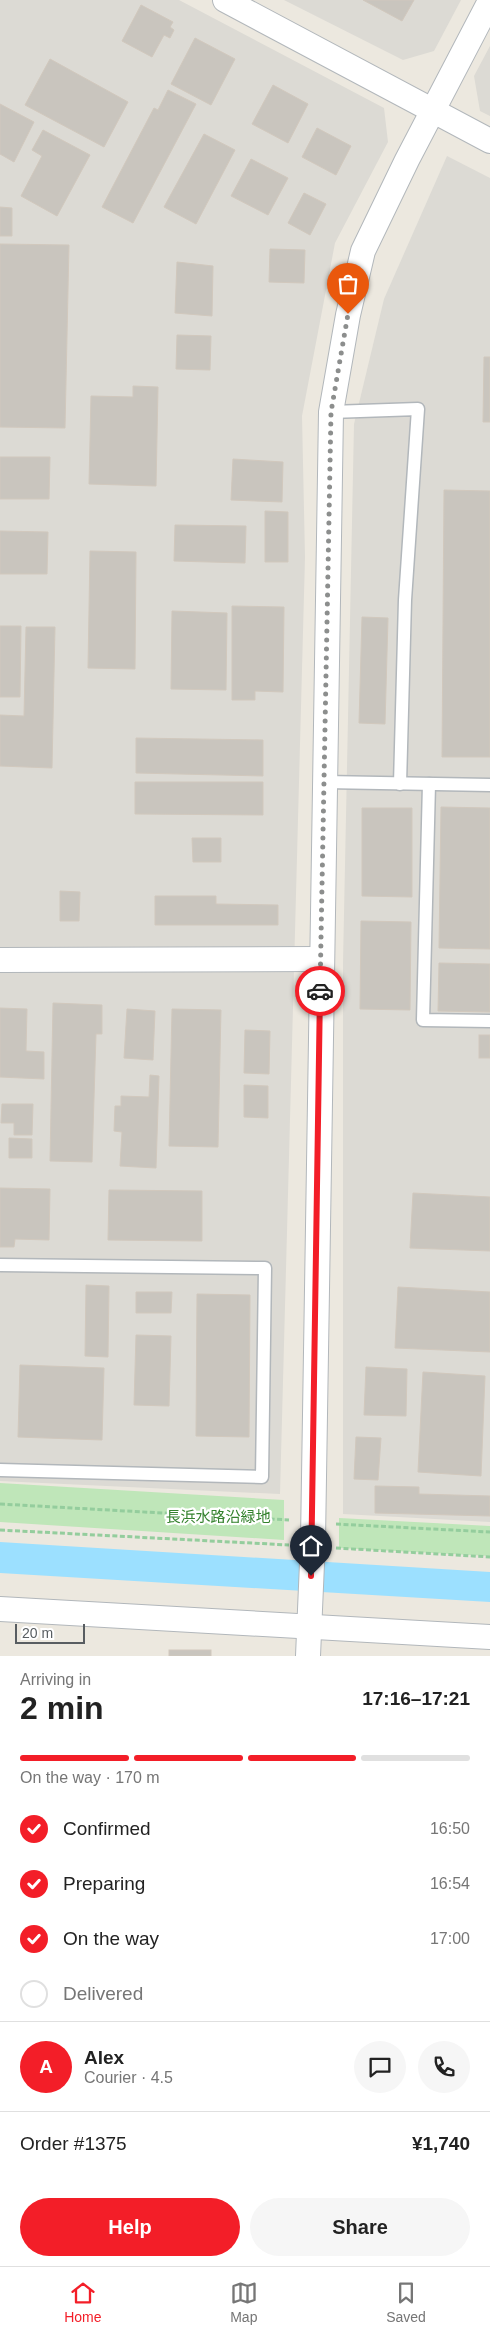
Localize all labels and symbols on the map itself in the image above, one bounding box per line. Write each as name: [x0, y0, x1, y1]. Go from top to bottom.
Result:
pin: [327, 263, 369, 314]
courier: [295, 966, 345, 1016]
park label: 長浜水路沿緑地: [165, 1508, 271, 1525]
pin: [290, 1525, 332, 1576]
scale bar: [15, 1621, 85, 1644]

